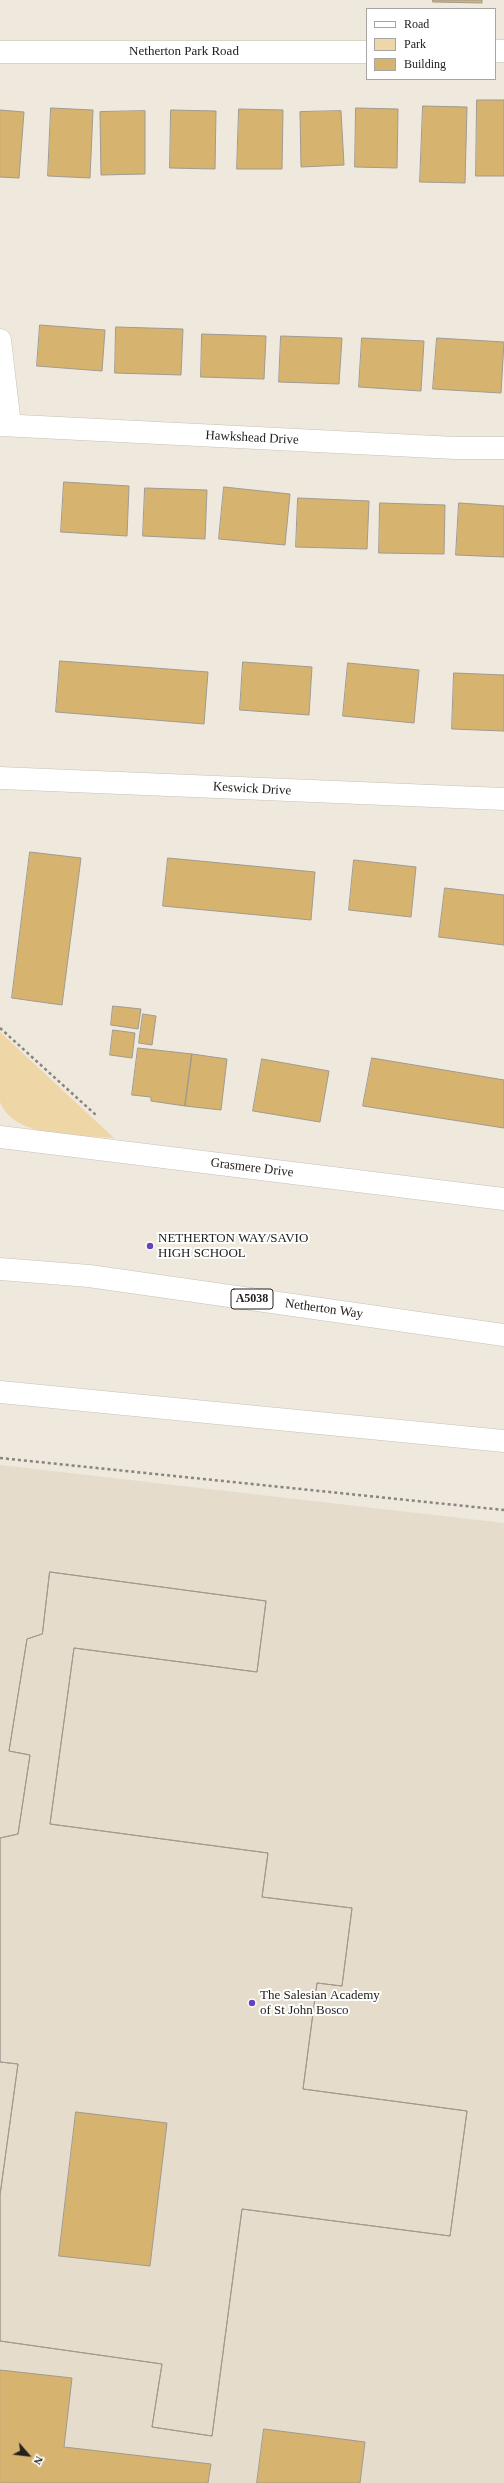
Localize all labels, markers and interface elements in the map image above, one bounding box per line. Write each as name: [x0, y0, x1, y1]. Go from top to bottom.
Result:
legend: [366, 8, 496, 80]
text: Road: [404, 17, 429, 31]
text: Park: [404, 37, 426, 51]
street label: Netherton Park Road: [129, 44, 239, 60]
text: Building: [404, 57, 446, 71]
street label: Hawkshead Drive: [205, 428, 299, 448]
street label: Keswick Drive: [212, 779, 292, 799]
street label: Grasmere Drive: [210, 1155, 294, 1181]
place label: NETHERTON WAY/SAVIO HIGH SCHOOL: [158, 1231, 308, 1262]
marker: NETHERTON WAY/SAVIO HIGH SCHOOL: [145, 1241, 155, 1251]
road number: A5038: [231, 1289, 273, 1309]
street label: Netherton Way: [284, 1296, 364, 1322]
place label: The Salesian Academy of St John Bosco: [260, 1988, 380, 2019]
marker: The Salesian Academy of St John Bosco: [247, 1998, 257, 2008]
north arrow: [8, 2435, 48, 2475]
text: N: [31, 2454, 46, 2467]

